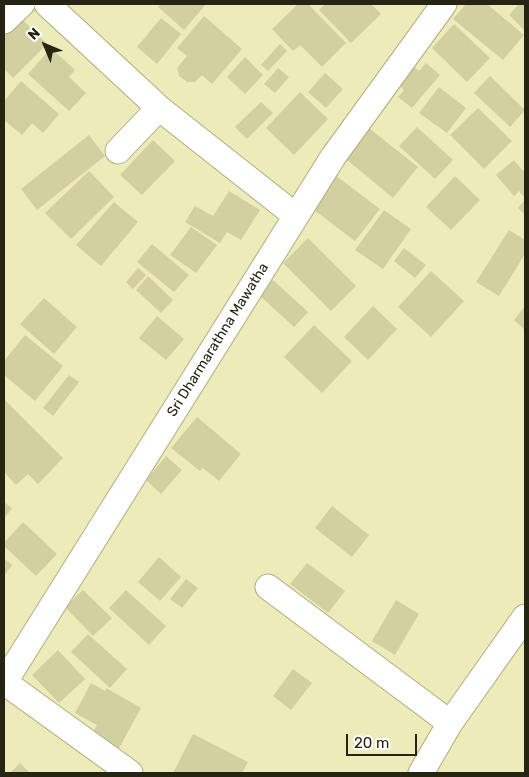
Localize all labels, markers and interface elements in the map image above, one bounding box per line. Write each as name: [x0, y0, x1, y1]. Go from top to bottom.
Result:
north arrow: [20, 20, 70, 70]
text: N: [24, 24, 44, 44]
street label: Sri Dharmarathna Mawatha: [164, 260, 272, 420]
scale bar: [349, 724, 420, 756]
text: 20 m: [354, 734, 389, 752]

